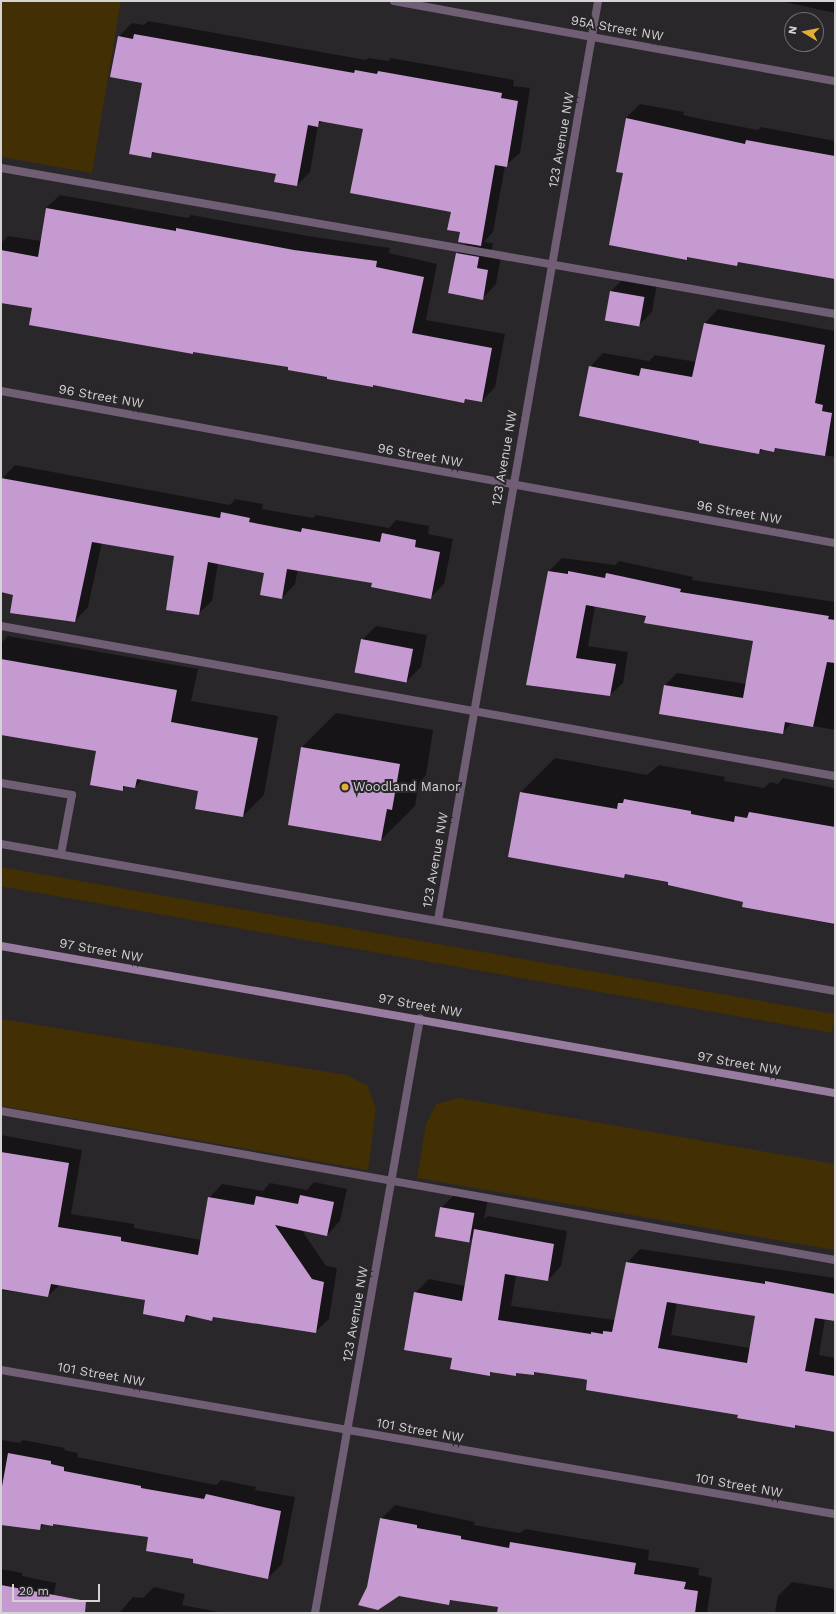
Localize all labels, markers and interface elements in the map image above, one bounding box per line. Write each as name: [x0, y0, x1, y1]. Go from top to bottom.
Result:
north arrow: [784, 12, 824, 52]
street label: 95A Street NW: [569, 13, 665, 45]
text: N: [786, 25, 800, 35]
street label: 123 Avenue NW: [546, 91, 578, 189]
street label: 96 Street NW: [57, 382, 145, 412]
street label: 123 Avenue NW: [489, 409, 521, 507]
street label: 96 Street NW: [376, 441, 464, 471]
street label: 96 Street NW: [695, 498, 783, 528]
place label: Woodland Manor: [353, 779, 460, 795]
marker: Woodland Manor: [340, 782, 350, 792]
street label: 123 Avenue NW: [420, 811, 452, 909]
street label: 97 Street NW: [58, 936, 144, 966]
street label: 97 Street NW: [377, 991, 463, 1021]
street label: 97 Street NW: [696, 1049, 782, 1079]
street label: 123 Avenue NW: [340, 1265, 372, 1363]
street label: 101 Street NW: [56, 1360, 146, 1390]
street label: 101 Street NW: [375, 1416, 465, 1446]
street label: 101 Street NW: [694, 1471, 784, 1501]
scale bar: [14, 1576, 102, 1602]
text: 20 m: [19, 1584, 49, 1598]

